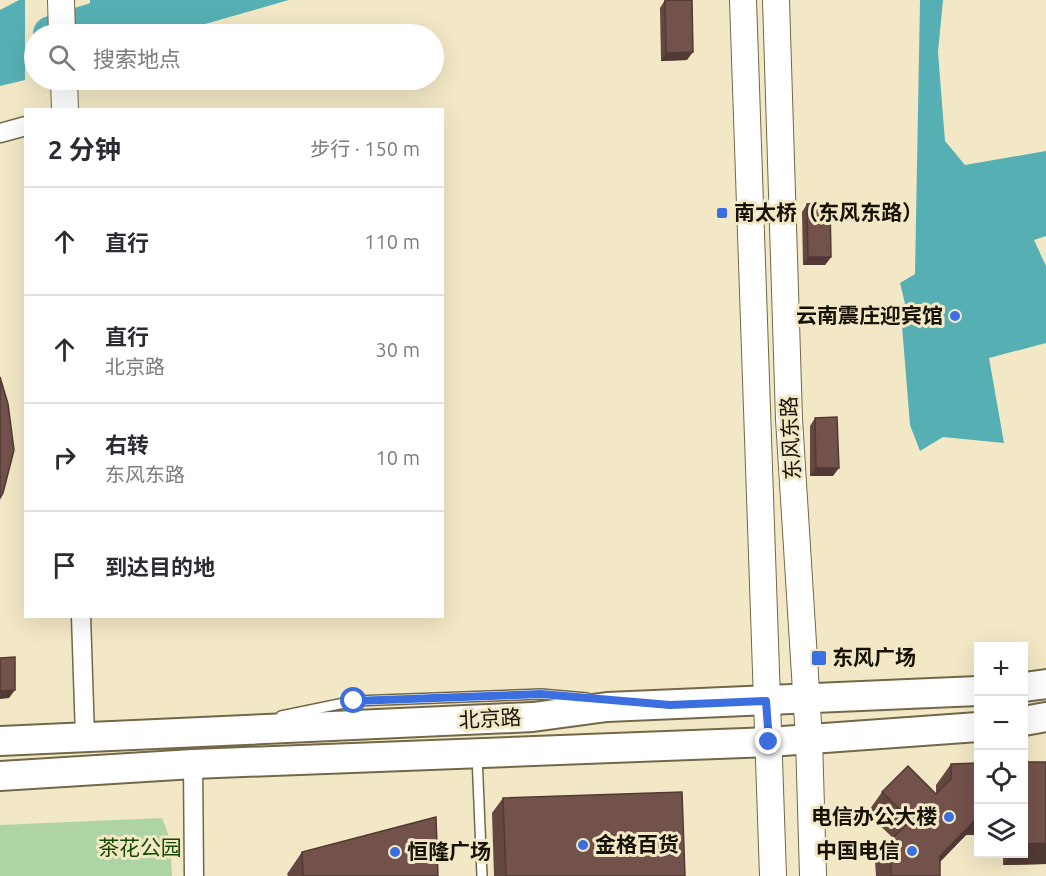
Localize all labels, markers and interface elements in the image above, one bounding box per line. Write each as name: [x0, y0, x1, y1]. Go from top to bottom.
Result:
search box: [24, 24, 444, 90]
icon: search: [45, 41, 78, 74]
text: 搜索地点: [93, 46, 181, 71]
text: 2 分钟: [48, 135, 121, 164]
text: 步行 · 150 m: [310, 137, 420, 160]
place label: 南太桥（东风东路）: [734, 200, 923, 224]
marker: 南太桥（东风东路）: [715, 206, 729, 220]
icon: ahead: [48, 225, 81, 258]
text: 直行: [105, 230, 149, 255]
text: 110 m: [364, 230, 420, 253]
place label: 云南震庄迎宾馆: [796, 303, 943, 327]
marker: 云南震庄迎宾馆: [948, 309, 962, 323]
text: 直行: [105, 324, 149, 349]
icon: ahead: [48, 333, 81, 366]
text: 30 m: [376, 338, 420, 361]
text: 北京路: [105, 355, 165, 378]
street label: 东风东路: [776, 395, 804, 481]
text: 右转: [105, 432, 149, 457]
icon: right: [48, 441, 81, 474]
text: 10 m: [376, 446, 420, 469]
text: 东风东路: [105, 463, 185, 486]
icon: arrive: [48, 549, 81, 582]
text: 到达目的地: [105, 554, 215, 579]
map controls: [974, 642, 1028, 858]
button: +: [974, 642, 1028, 696]
place label: 东风广场: [832, 645, 916, 669]
marker: 东风广场: [810, 649, 828, 667]
route start: [340, 687, 366, 713]
button: −: [974, 696, 1028, 750]
street label: 北京路: [458, 704, 522, 732]
route end: [755, 728, 781, 754]
button: locate: [974, 750, 1028, 804]
place label: 电信办公大楼: [811, 804, 937, 828]
button: layers: [974, 804, 1028, 858]
marker: 电信办公大楼: [942, 810, 956, 824]
place label: 金格百货: [595, 832, 679, 856]
park label: 茶花公园: [98, 835, 182, 859]
marker: 金格百货: [576, 838, 590, 852]
place label: 中国电信: [816, 838, 900, 862]
place label: 恒隆广场: [407, 839, 491, 863]
marker: 中国电信: [905, 844, 919, 858]
marker: 恒隆广场: [388, 845, 402, 859]

